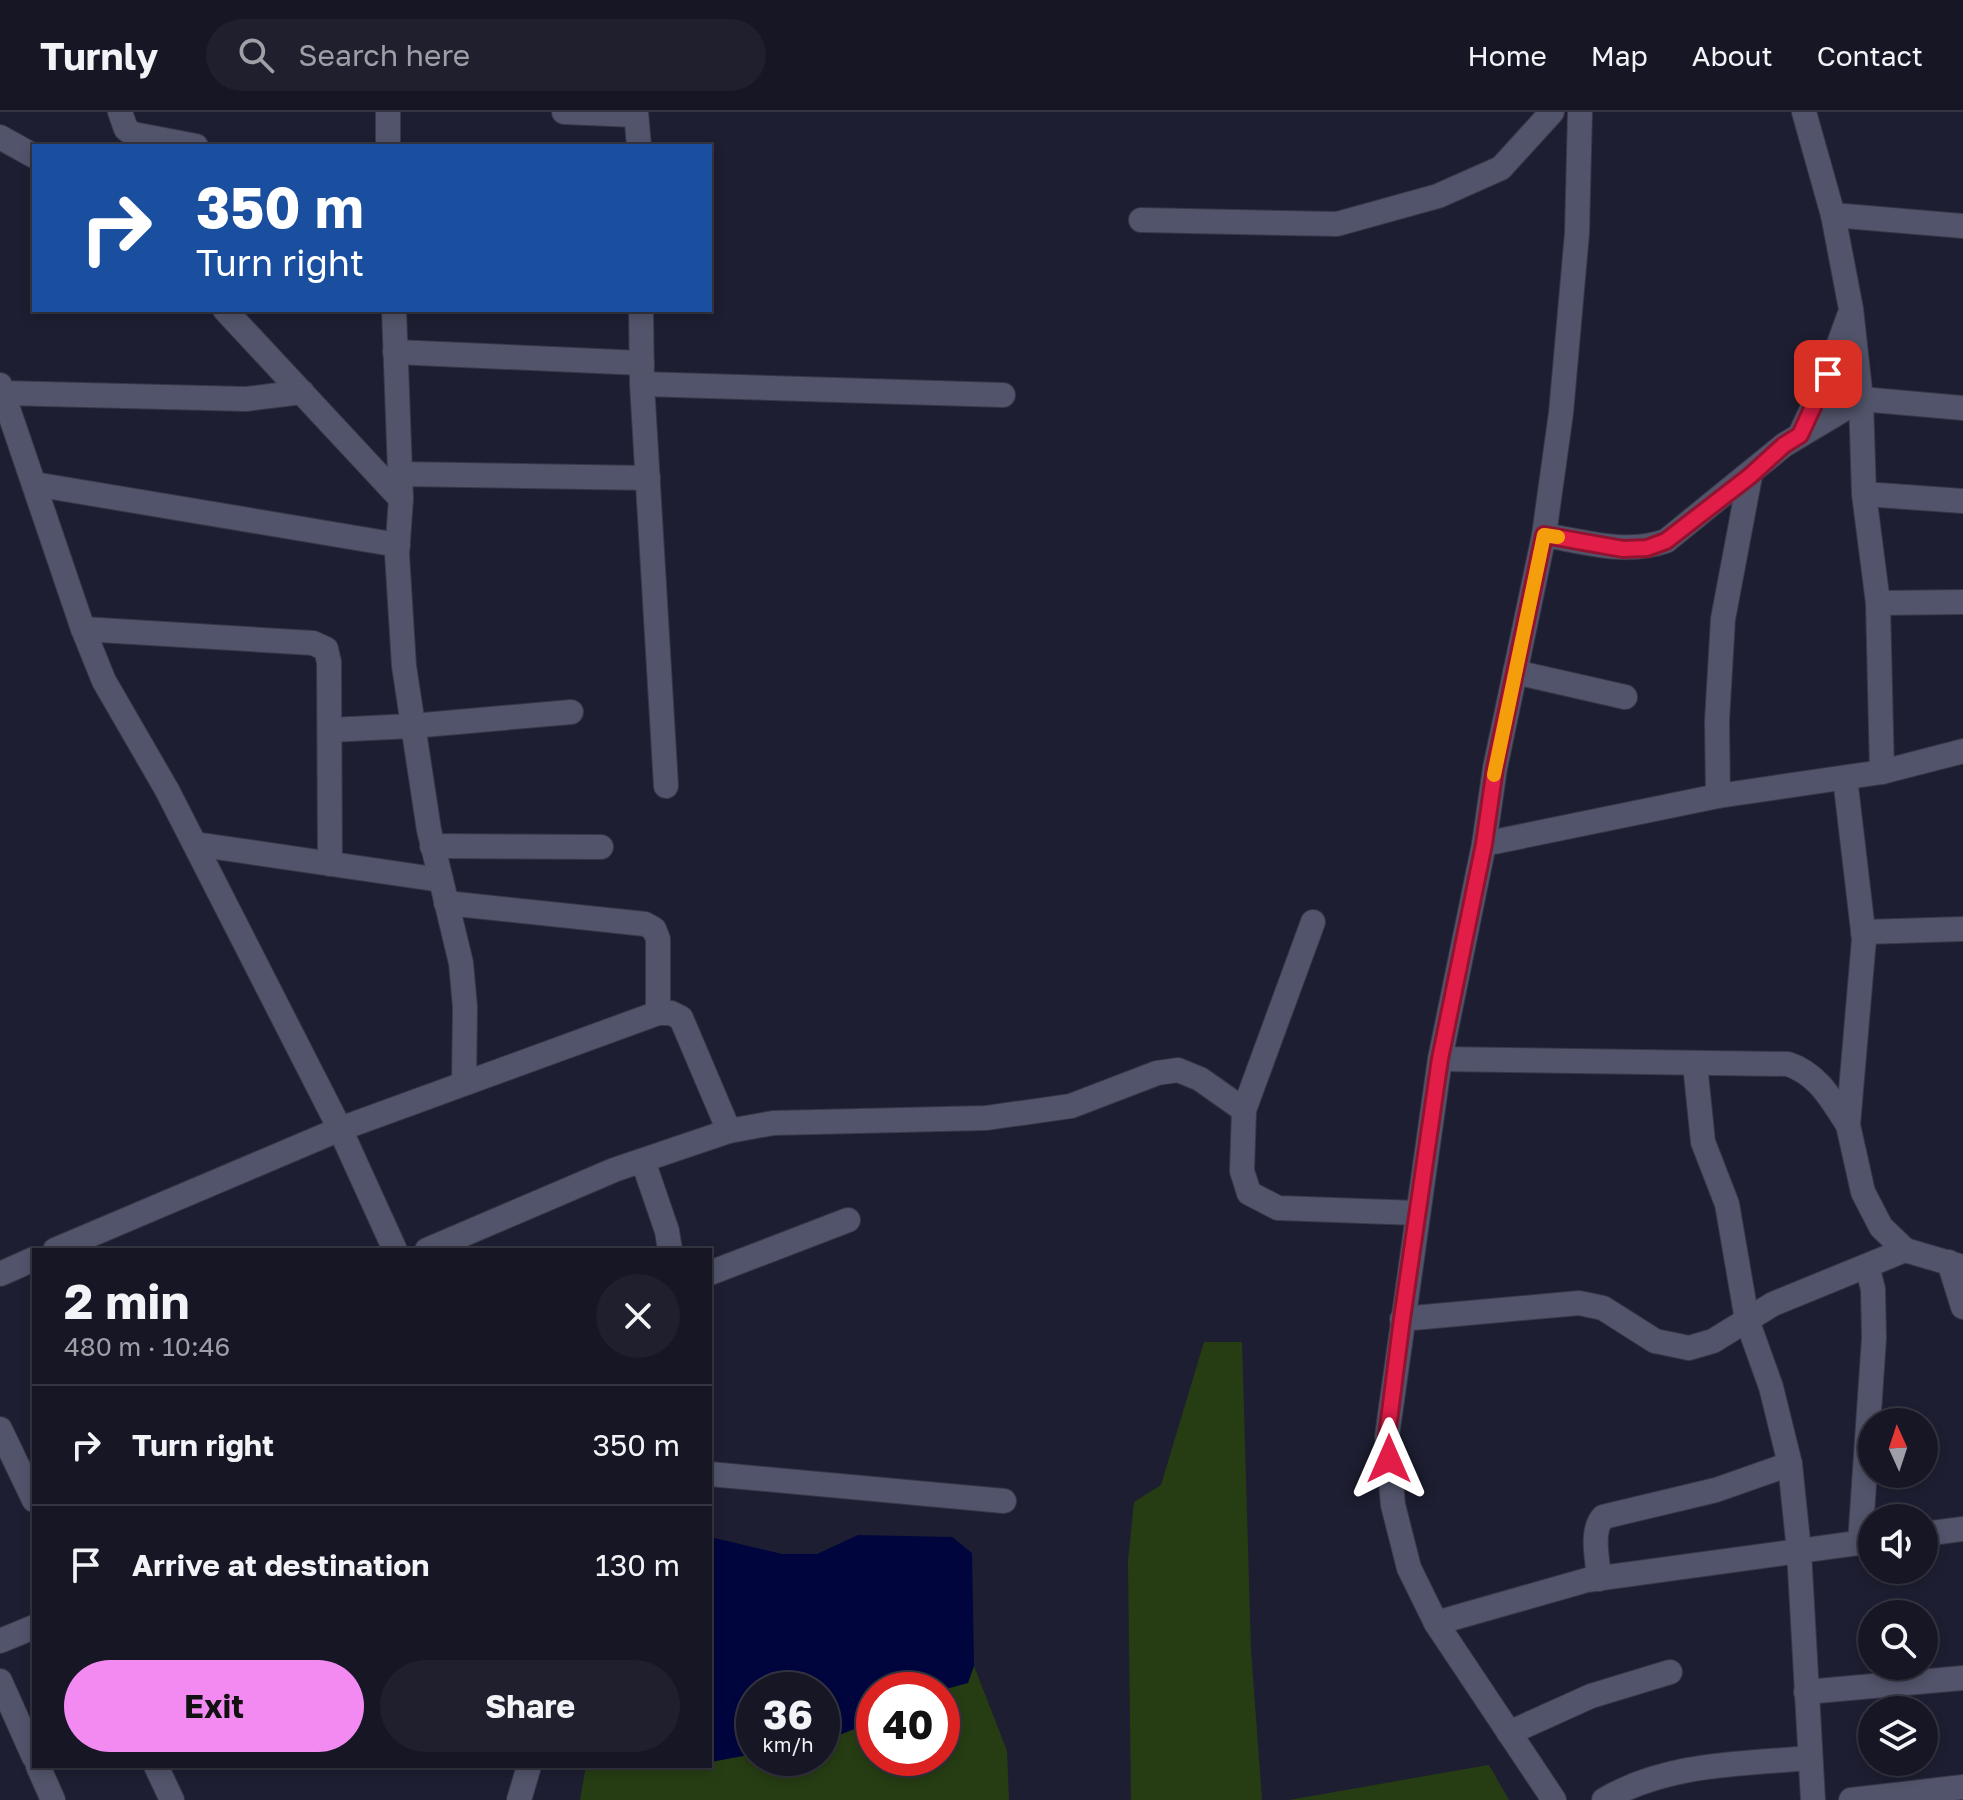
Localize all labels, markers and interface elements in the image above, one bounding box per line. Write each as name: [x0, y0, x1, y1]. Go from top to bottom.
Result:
search box: [206, 19, 766, 91]
text: Turnly: [40, 33, 158, 78]
icon: search: [234, 33, 278, 77]
text: Search here: [298, 37, 470, 73]
text: Home: [1468, 39, 1547, 72]
text: Map: [1591, 39, 1648, 72]
text: About: [1692, 39, 1773, 72]
text: Contact: [1817, 39, 1923, 72]
text: 350 m: [196, 173, 364, 240]
icon: right: [64, 176, 168, 280]
text: Turn right: [196, 241, 364, 284]
pin: [1794, 340, 1862, 408]
icon: arrive: [1806, 352, 1850, 396]
text: 2 min: [64, 1272, 189, 1330]
button: close: [596, 1274, 680, 1358]
text: 480 m · 10:46: [64, 1331, 230, 1362]
north arrow: [1858, 1408, 1938, 1488]
map controls: [1858, 1408, 1938, 1776]
position arrow: [1347, 1417, 1431, 1501]
icon: right: [64, 1423, 108, 1467]
text: Turn right: [132, 1427, 274, 1463]
text: 350 m: [592, 1427, 680, 1463]
button: sound: [1858, 1504, 1938, 1584]
icon: arrive: [64, 1543, 108, 1587]
text: Arrive at destination: [132, 1547, 429, 1583]
text: 130 m: [595, 1547, 680, 1583]
button: search: [1858, 1600, 1938, 1680]
button: Exit: [64, 1660, 364, 1752]
button: Share: [380, 1660, 680, 1752]
speed limit sign: 40: [856, 1672, 960, 1776]
text: 36: [763, 1690, 813, 1738]
button: layers: [1858, 1696, 1938, 1776]
text: km/h: [763, 1732, 813, 1756]

